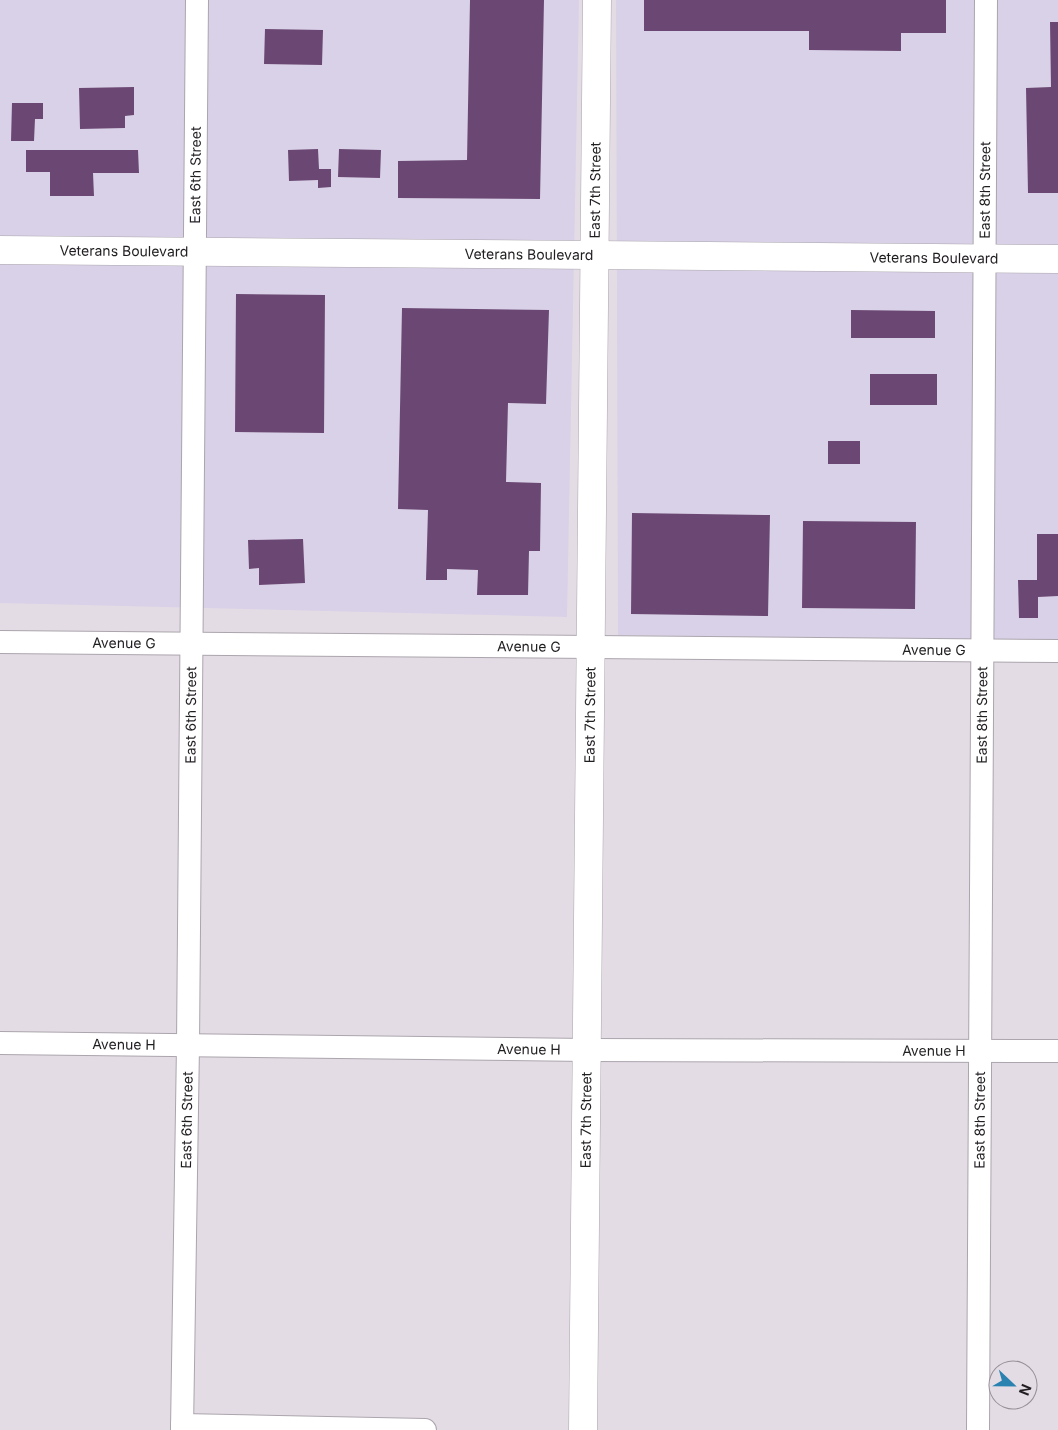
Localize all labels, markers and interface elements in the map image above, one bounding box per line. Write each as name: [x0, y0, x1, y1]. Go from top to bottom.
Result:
street label: East 6th Street: [186, 126, 204, 224]
street label: East 7th Street: [586, 141, 604, 238]
street label: East 8th Street: [976, 141, 993, 239]
street label: Veterans Boulevard: [59, 242, 189, 260]
street label: Veterans Boulevard: [464, 245, 594, 263]
street label: Veterans Boulevard: [869, 248, 999, 266]
street label: Avenue G: [92, 634, 156, 651]
street label: Avenue G: [497, 637, 561, 655]
street label: Avenue G: [902, 641, 966, 658]
street label: East 6th Street: [181, 666, 199, 764]
street label: East 7th Street: [581, 666, 598, 763]
street label: East 8th Street: [973, 666, 990, 764]
street label: Avenue H: [92, 1035, 156, 1053]
street label: Avenue H: [497, 1040, 561, 1058]
street label: Avenue H: [902, 1042, 966, 1059]
street label: East 6th Street: [177, 1071, 196, 1169]
street label: East 7th Street: [577, 1071, 595, 1168]
street label: East 8th Street: [970, 1071, 988, 1169]
north arrow: [988, 1360, 1038, 1410]
text: N: [1016, 1382, 1035, 1398]

